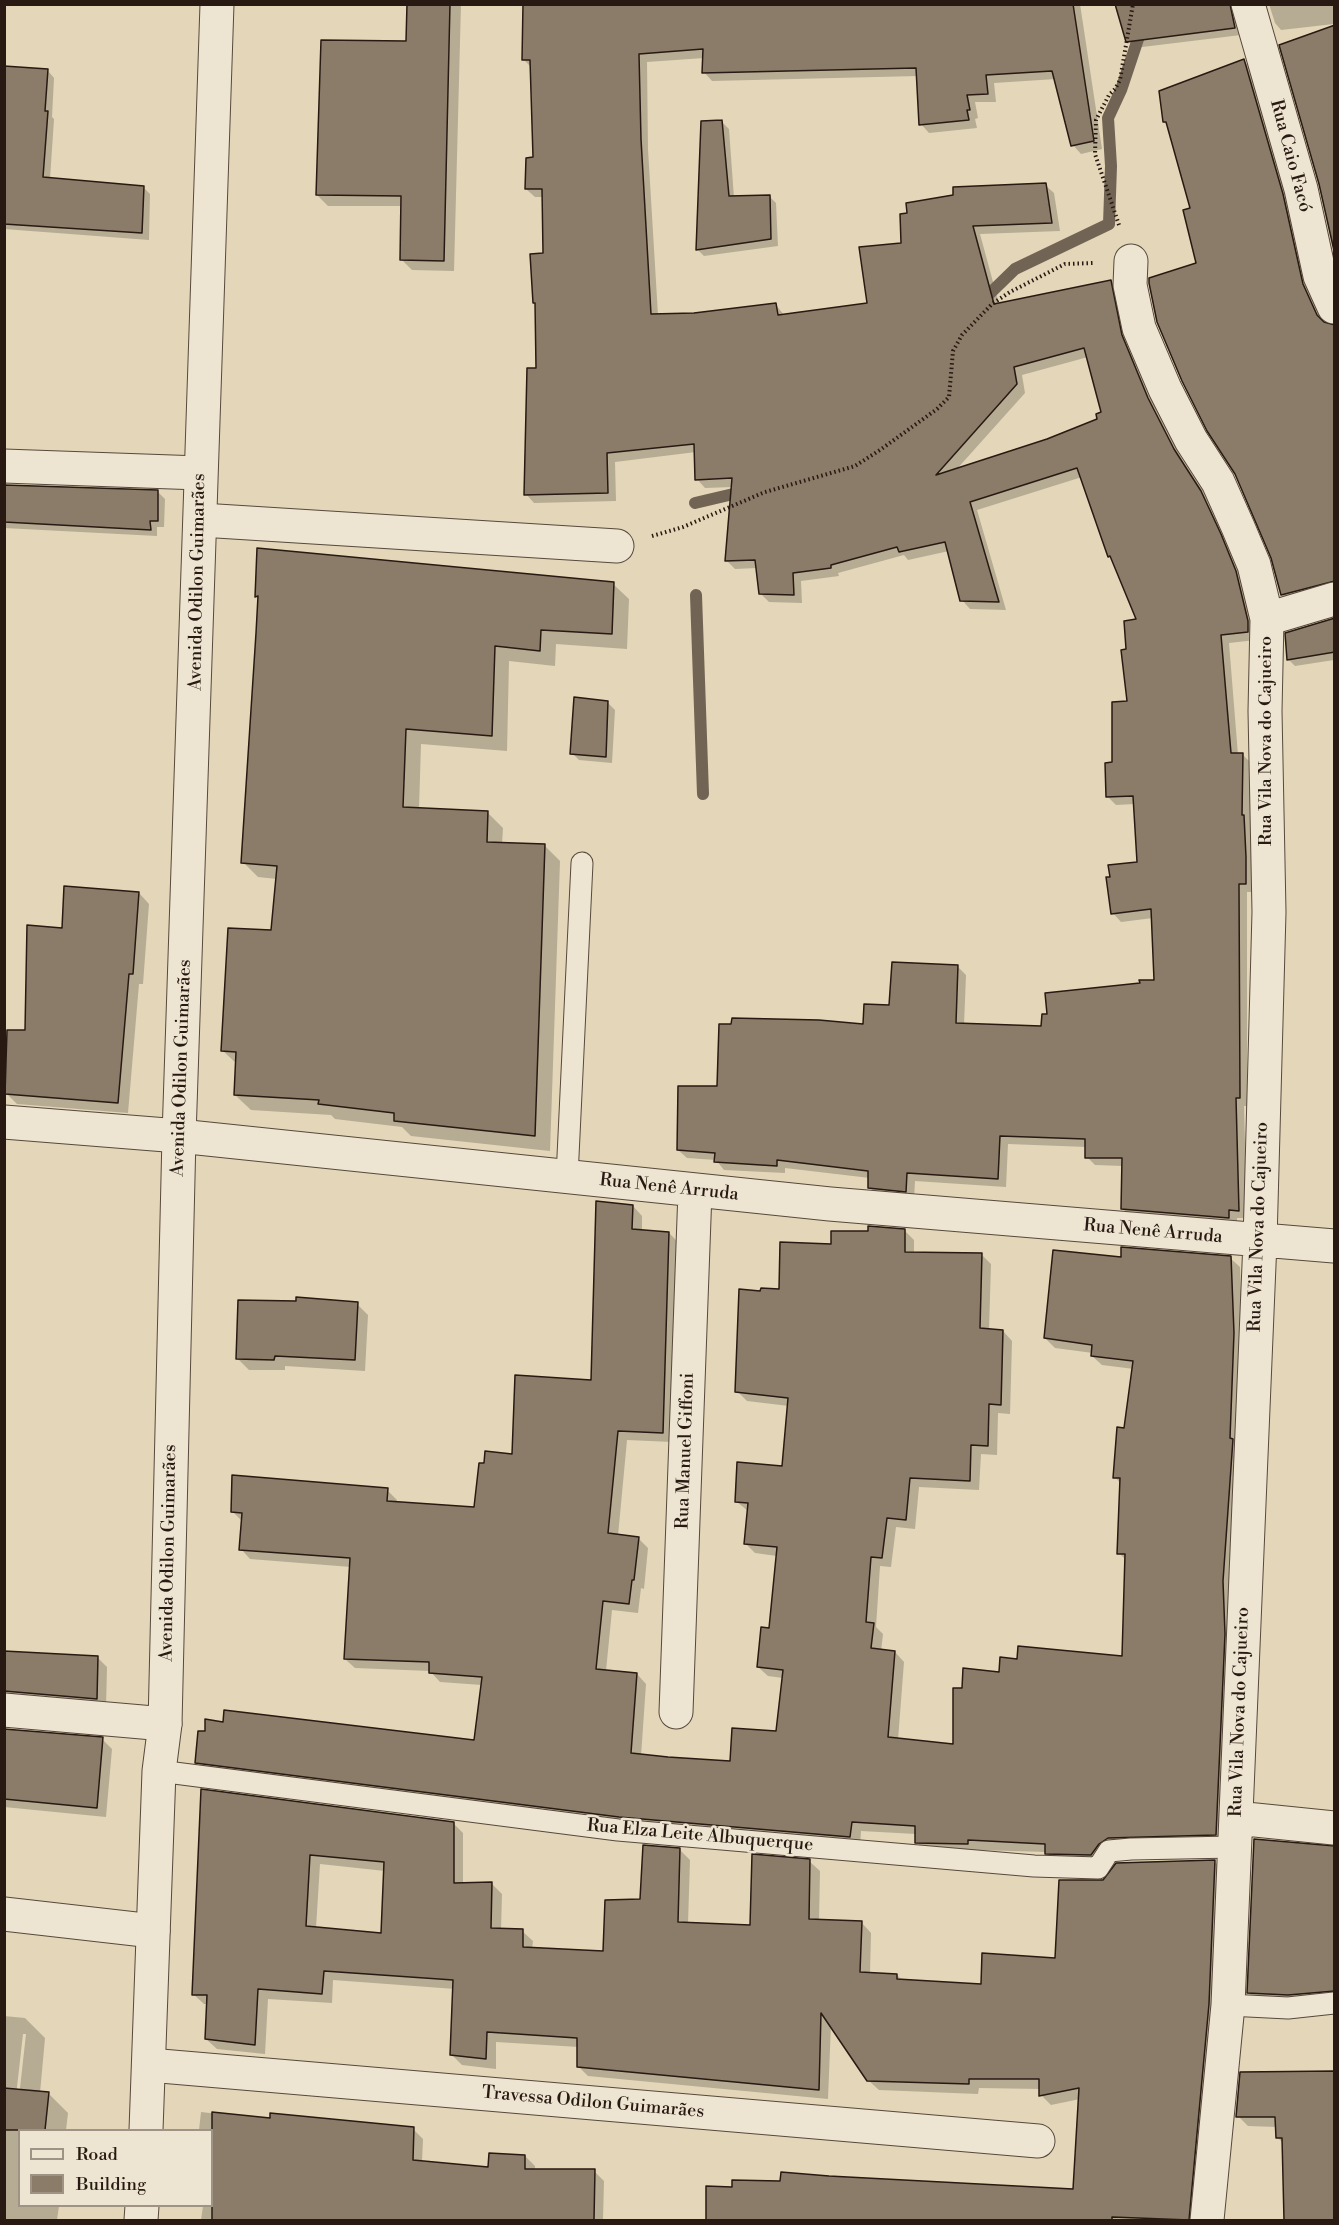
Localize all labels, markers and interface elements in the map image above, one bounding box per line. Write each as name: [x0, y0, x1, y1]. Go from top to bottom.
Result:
street label: Rua Caio Facó: [1265, 97, 1315, 215]
street label: Avenida Odilon Guimarães: [185, 473, 211, 691]
street label: Rua Vila Nova do Cajueiro: [1256, 636, 1278, 846]
street label: Avenida Odilon Guimarães: [167, 959, 197, 1177]
street label: Rua Vila Nova do Cajueiro: [1245, 1122, 1273, 1332]
street label: Rua Nenê Arruda: [598, 1170, 740, 1206]
street label: Rua Nenê Arruda: [1082, 1215, 1224, 1249]
street label: Rua Manuel Giffoni: [672, 1372, 700, 1530]
street label: Avenida Odilon Guimarães: [156, 1444, 182, 1662]
street label: Rua Vila Nova do Cajueiro: [1226, 1607, 1254, 1817]
street label: Rua Elza Leite Albuquerque: [586, 1815, 814, 1857]
street label: Travessa Odilon Guimarães: [481, 2083, 705, 2123]
legend: [18, 2129, 213, 2207]
text: Road: [76, 2143, 118, 2166]
text: Building: [76, 2173, 146, 2196]

